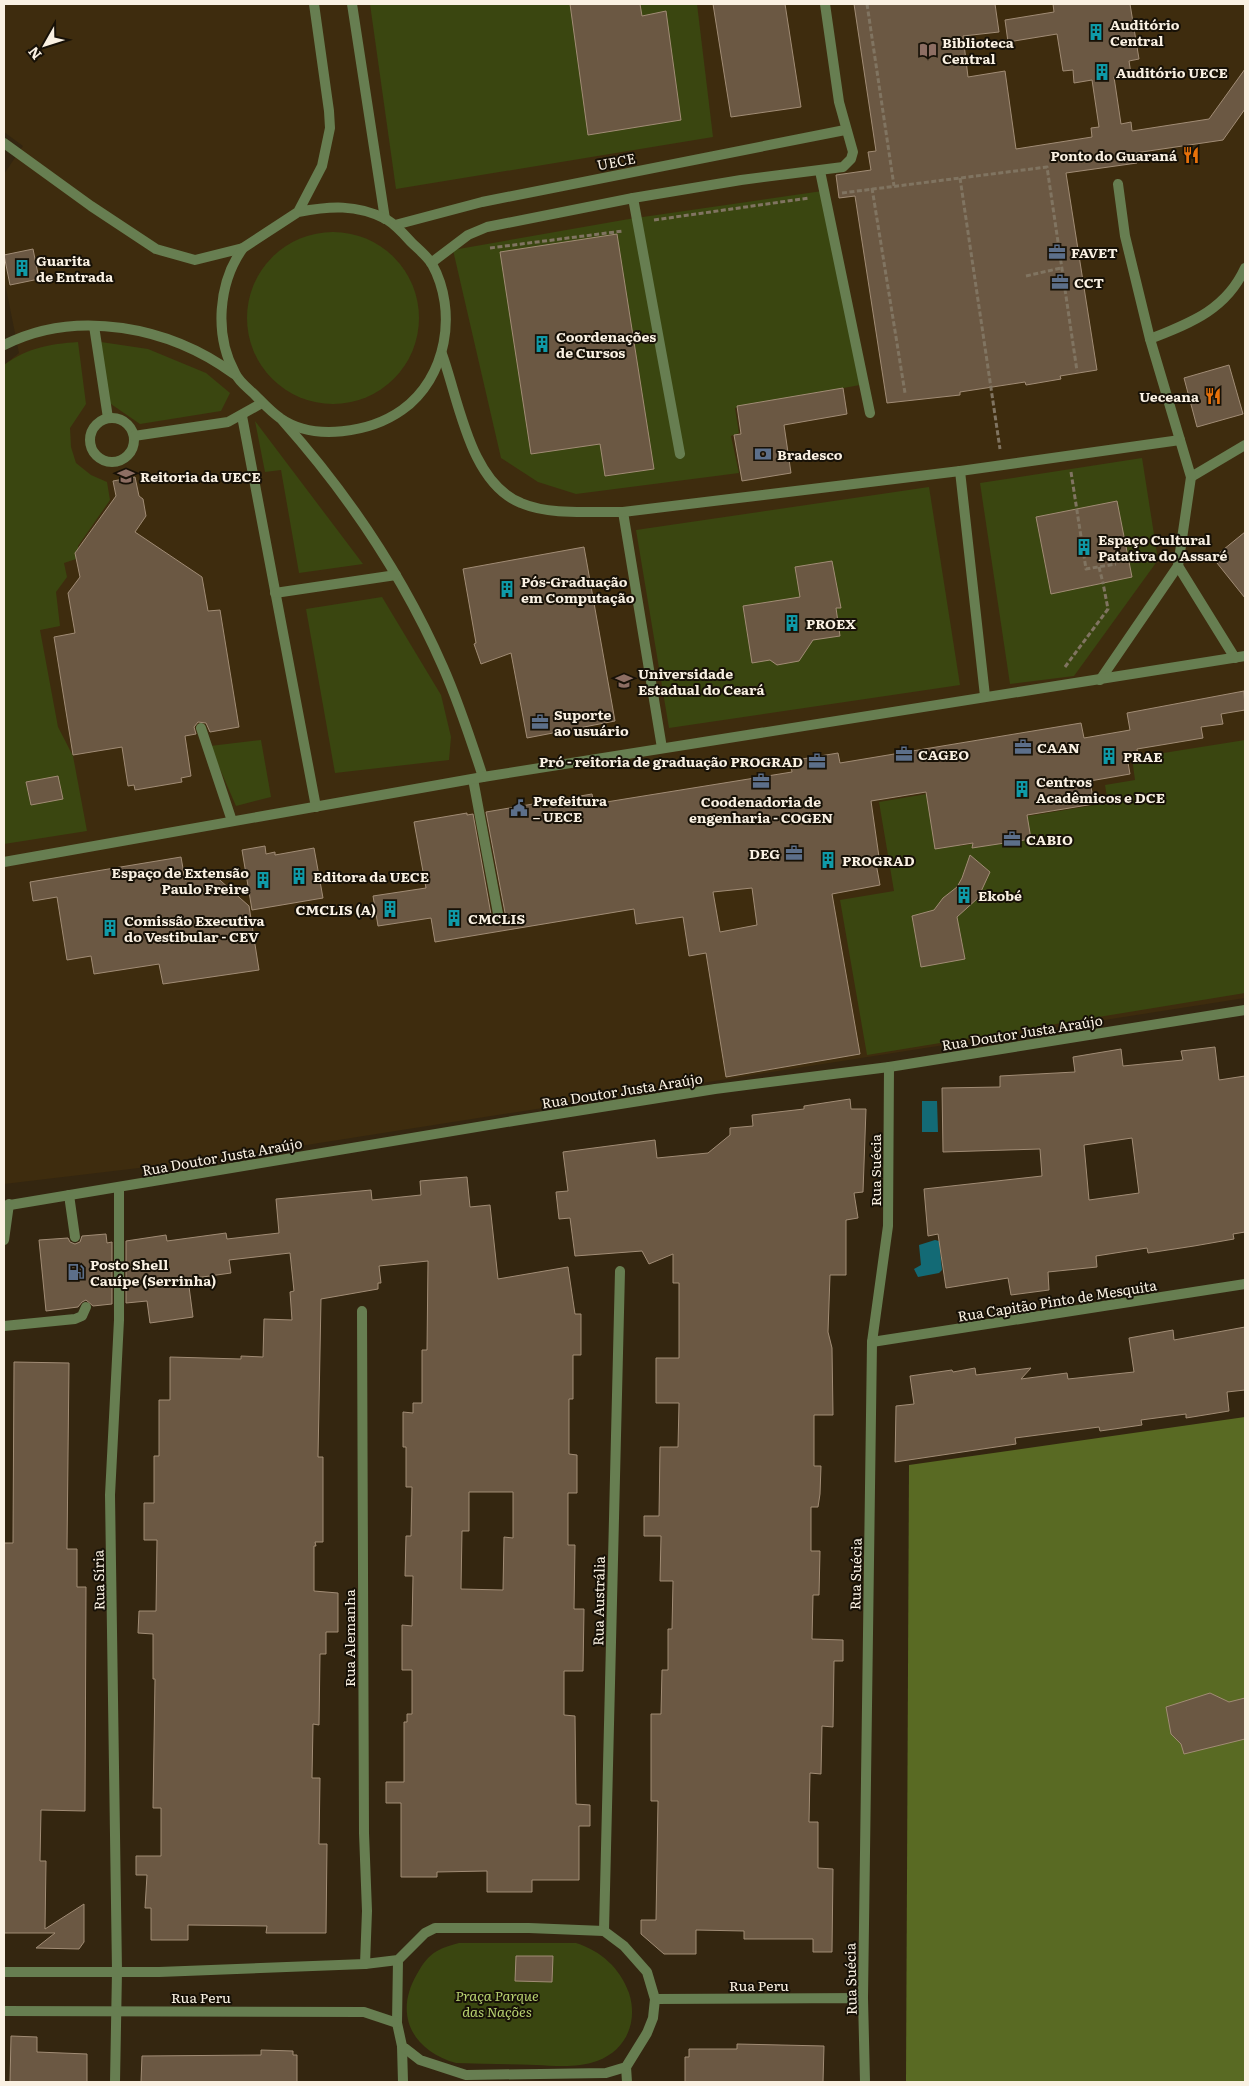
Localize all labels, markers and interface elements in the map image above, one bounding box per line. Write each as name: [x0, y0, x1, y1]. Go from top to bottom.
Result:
place label: Auditório Central: [1110, 14, 1180, 50]
north arrow: [20, 20, 70, 70]
building icon: Auditório Central: [1086, 22, 1106, 42]
place label: Biblioteca Central: [942, 32, 1015, 68]
library icon: Biblioteca Central: [918, 40, 938, 60]
text: N: [22, 43, 46, 65]
building icon: Auditório UECE: [1092, 62, 1112, 82]
place label: Auditório UECE: [1116, 62, 1228, 82]
place label: Ponto do Guaraná: [1050, 145, 1178, 165]
restaurant icon: Ponto do Guaraná: [1181, 145, 1201, 165]
street label: UECE: [595, 147, 637, 175]
office icon: FAVET: [1047, 242, 1067, 262]
place label: FAVET: [1071, 242, 1118, 262]
place label: Guarita de Entrada: [36, 250, 114, 286]
building icon: Guarita de Entrada: [12, 258, 32, 278]
office icon: CCT: [1050, 272, 1070, 292]
place label: CCT: [1074, 272, 1104, 292]
place label: Coordenações de Cursos: [556, 326, 656, 362]
building icon: Coordenações de Cursos: [532, 334, 552, 354]
place label: Ueceana: [1139, 386, 1200, 406]
restaurant icon: Ueceana: [1203, 386, 1223, 406]
bank icon: Bradesco: [753, 444, 773, 464]
place label: Bradesco: [777, 444, 843, 464]
school or university icon: Reitoria da UECE: [116, 466, 136, 486]
place label: Reitoria da UECE: [140, 466, 261, 486]
place label: Espaço Cultural Patativa do Assaré: [1098, 529, 1227, 565]
building icon: Espaço Cultural Patativa do Assaré: [1074, 537, 1094, 557]
place label: Pós-Graduação em Computação: [521, 571, 635, 607]
building icon: Pós-Graduação em Computação: [497, 579, 517, 599]
building icon: PROEX: [782, 613, 802, 633]
place label: PROEX: [806, 613, 856, 633]
place label: Universidade Estadual do Ceará: [638, 663, 766, 699]
school or university icon: Universidade Estadual do Ceará: [614, 671, 634, 691]
place label: Suporte ao usuário: [554, 704, 629, 740]
office icon: Suporte ao usuário: [530, 712, 550, 732]
office icon: CAAN: [1013, 737, 1033, 757]
place label: CAAN: [1037, 737, 1080, 757]
office icon: CAGEO: [894, 744, 914, 764]
place label: CAGEO: [918, 744, 969, 764]
building icon: PRAE: [1099, 746, 1119, 766]
place label: PRAE: [1123, 746, 1162, 766]
place label: Pró - reitoria de graduação PROGRAD: [539, 751, 803, 771]
office icon: Pró - reitoria de graduação PROGRAD: [807, 751, 827, 771]
office icon: Coodenadoria de engenharia - COGEN: [751, 771, 771, 791]
place label: Centros Acadêmicos e DCE: [1036, 771, 1165, 807]
building icon: Centros Acadêmicos e DCE: [1012, 779, 1032, 799]
place label: Prefeitura – UECE: [533, 790, 608, 826]
place label: Coodenadoria de engenharia - COGEN: [689, 791, 833, 827]
public building icon: Prefeitura – UECE: [509, 798, 529, 818]
office icon: CABIO: [1002, 829, 1022, 849]
place label: CABIO: [1026, 829, 1073, 849]
place label: DEG: [749, 843, 780, 863]
office icon: DEG: [784, 843, 804, 863]
building icon: PROGRAD: [818, 850, 838, 870]
place label: PROGRAD: [842, 850, 915, 870]
place label: Espaço de Extensão Paulo Freire: [112, 862, 249, 898]
building icon: Editora da UECE: [289, 866, 309, 886]
place label: Editora da UECE: [313, 866, 429, 886]
building icon: Espaço de Extensão Paulo Freire: [253, 870, 273, 890]
building icon: Ekobé: [954, 885, 974, 905]
place label: Ekobé: [978, 885, 1022, 905]
place label: CMCLIS (A): [296, 899, 376, 919]
building icon: CMCLIS (A): [380, 899, 400, 919]
building icon: CMCLIS: [444, 908, 464, 928]
place label: CMCLIS: [468, 908, 525, 928]
place label: Comissão Executiva do Vestibular - CEV: [124, 910, 266, 946]
building icon: Comissão Executiva do Vestibular - CEV: [100, 918, 120, 938]
street label: Rua Doutor Justa Araújo: [940, 1009, 1104, 1055]
street label: Rua Doutor Justa Araújo: [540, 1067, 704, 1113]
street label: Rua Doutor Justa Araújo: [140, 1132, 304, 1180]
street label: Rua Suécia: [865, 1133, 885, 1206]
place label: Posto Shell Cauípe (Serrinha): [90, 1254, 216, 1290]
fuel station icon: Posto Shell Cauípe (Serrinha): [66, 1262, 86, 1282]
street label: Rua Capitão Pinto de Mesquita: [956, 1274, 1158, 1326]
street label: Rua Suécia: [844, 1537, 866, 1610]
street label: Rua Síria: [87, 1549, 109, 1610]
street label: Rua Austrália: [587, 1555, 609, 1646]
street label: Rua Alemanha: [339, 1589, 359, 1687]
street label: Rua Suécia: [839, 1942, 861, 2015]
street label: Rua Peru: [729, 1975, 789, 1995]
park label: Praça Parque das Nações: [455, 1985, 539, 2021]
street label: Rua Peru: [171, 1987, 231, 2007]

